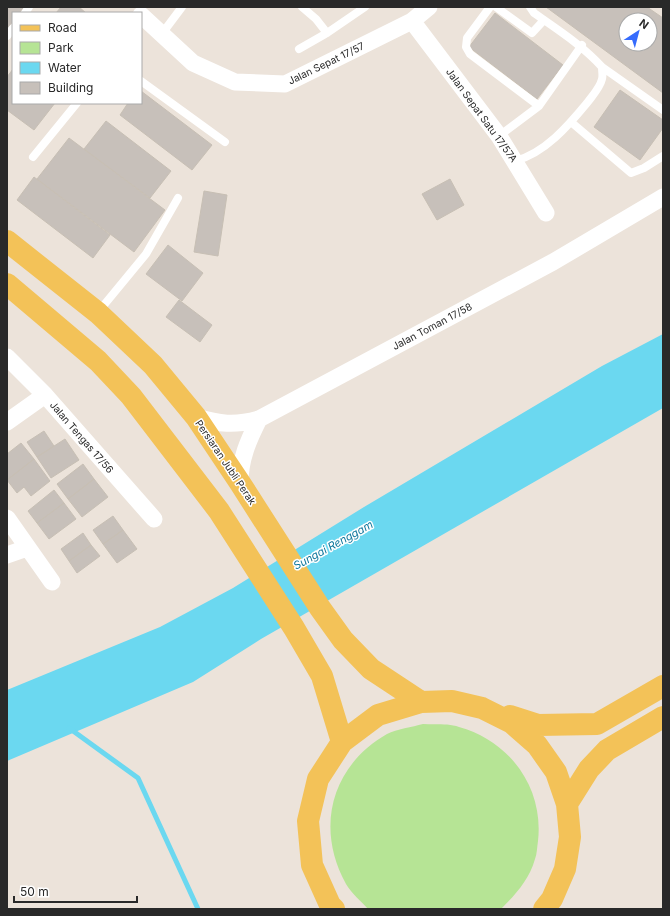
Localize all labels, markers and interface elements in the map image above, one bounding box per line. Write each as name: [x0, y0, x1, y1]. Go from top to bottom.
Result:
legend: [12, 12, 142, 104]
north arrow: [618, 12, 658, 52]
text: N: [636, 16, 651, 32]
text: Road: [48, 20, 77, 35]
street label: Jalan Sepat 17/57: [286, 39, 366, 87]
text: Park: [48, 40, 74, 55]
text: Water: [48, 60, 82, 75]
street label: Jalan Sepat Satu 17/57A: [444, 66, 520, 164]
text: Building: [48, 80, 93, 95]
street label: Jalan Toman 17/58: [390, 300, 474, 352]
street label: Jalan Tengas 17/56: [48, 399, 116, 475]
street label: Persiaran Jubli Perak: [193, 417, 259, 507]
water label: Sungai Renggam: [291, 517, 376, 573]
scale bar: [14, 878, 137, 904]
text: 50 m: [20, 884, 49, 899]

